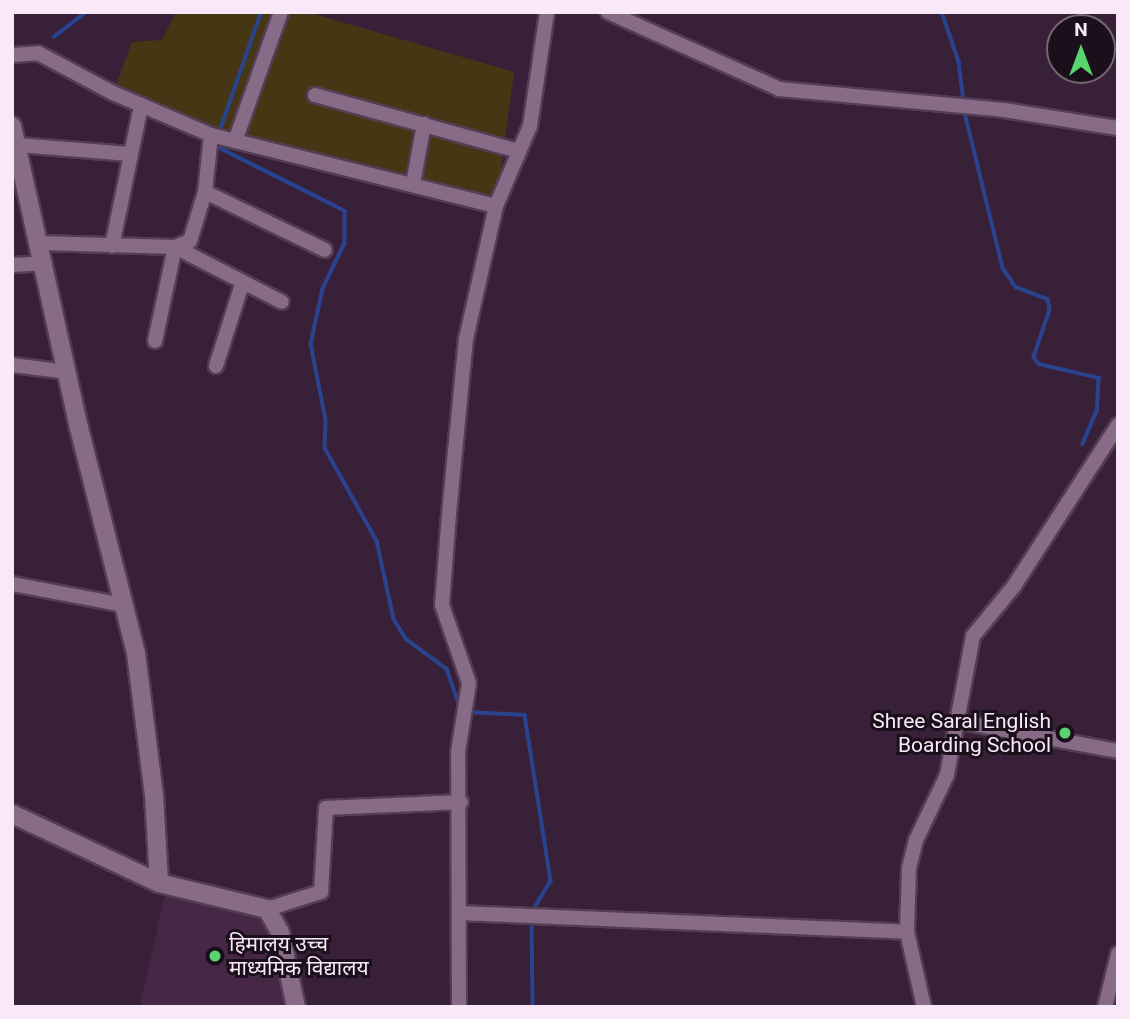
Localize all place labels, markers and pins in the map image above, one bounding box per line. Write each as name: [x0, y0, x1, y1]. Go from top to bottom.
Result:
place label: Shree Saral English Boarding School: [872, 708, 1051, 758]
marker: Shree Saral English Boarding School: [1057, 725, 1073, 741]
place label: हिमालय उच्च माध्यमिक विद्यालय: [229, 931, 369, 981]
marker: हिमालय उच्च माध्यमिक विद्यालय: [207, 948, 223, 964]

